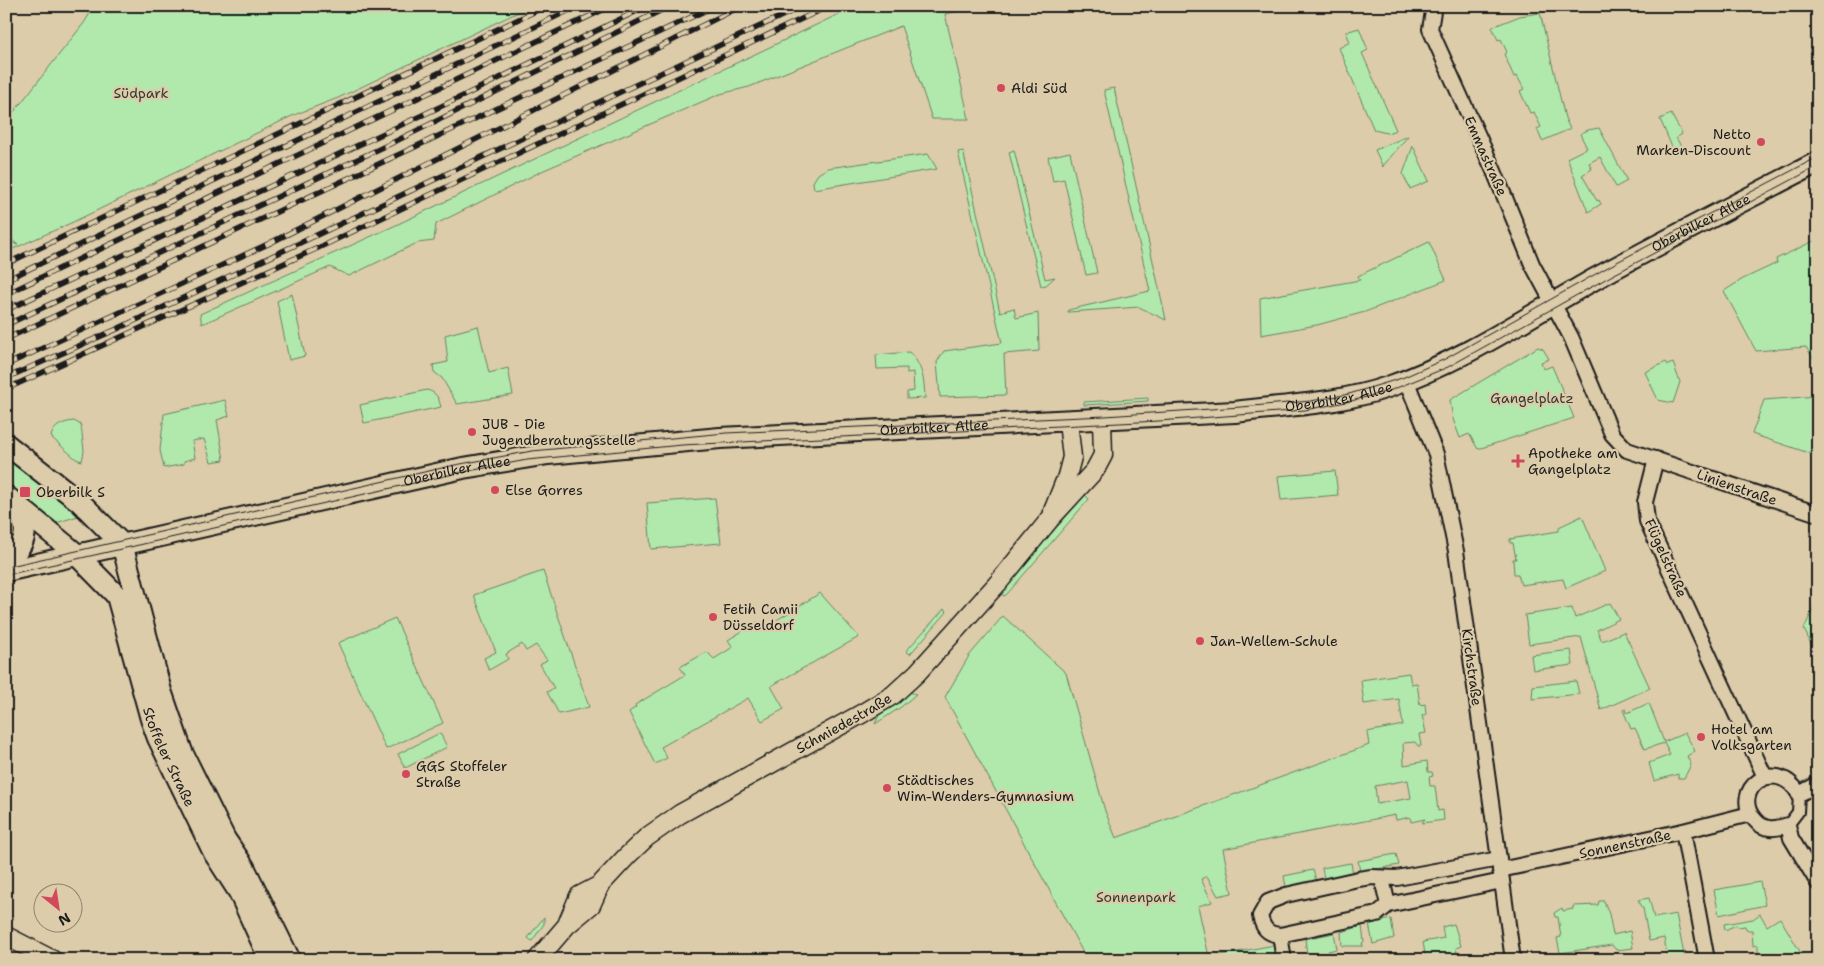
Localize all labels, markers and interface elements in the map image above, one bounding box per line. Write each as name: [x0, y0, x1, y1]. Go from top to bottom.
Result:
place label: Aldi Süd: [1011, 79, 1067, 97]
marker: Aldi Süd: [995, 82, 1007, 94]
park label: Südpark: [113, 84, 169, 102]
street label: Emmastraße: [1460, 113, 1512, 199]
place label: Netto Marken-Discount: [1636, 125, 1751, 159]
marker: Netto Marken-Discount: [1755, 136, 1767, 148]
street label: Oberbilker Allee: [1648, 189, 1753, 256]
street label: Oberbilker Allee: [1284, 377, 1395, 415]
park label: Gangelplatz: [1490, 389, 1574, 407]
place label: JUB - Die Jugendberatungsstelle: [482, 415, 636, 449]
street label: Oberbilker Allee: [879, 415, 989, 439]
marker: JUB - Die Jugendberatungsstelle: [466, 426, 478, 438]
place label: Apotheke am Gangelplatz: [1528, 444, 1618, 478]
street label: Oberbilker Allee: [401, 451, 512, 490]
marker: Apotheke am Gangelplatz: [1512, 455, 1524, 467]
street label: Linienstraße: [1695, 465, 1780, 509]
place label: Else Gorres: [505, 481, 583, 499]
place label: Oberbilk S: [36, 483, 105, 501]
marker: Else Gorres: [489, 484, 501, 496]
marker: Oberbilk S: [18, 485, 32, 499]
street label: Flügelstraße: [1641, 516, 1691, 600]
place label: Fetih Camii Düsseldorf: [723, 600, 798, 634]
marker: Fetih Camii Düsseldorf: [707, 611, 719, 623]
street label: Kirchstraße: [1458, 627, 1486, 707]
place label: Jan-Wellem-Schule: [1210, 632, 1338, 650]
marker: Jan-Wellem-Schule: [1194, 635, 1206, 647]
street label: Schmiedestraße: [793, 689, 895, 757]
street label: Stoffeler Straße: [139, 705, 199, 810]
place label: Hotel am Volksgarten: [1711, 720, 1792, 754]
marker: Hotel am Volksgarten: [1695, 731, 1707, 743]
place label: GGS Stoffeler Straße: [416, 757, 508, 791]
marker: GGS Stoffeler Straße: [400, 768, 412, 780]
place label: Städtisches Wim-Wenders-Gymnasium: [897, 771, 1074, 805]
marker: Städtisches Wim-Wenders-Gymnasium: [881, 782, 893, 794]
street label: Sonnenstraße: [1577, 825, 1673, 863]
north arrow: [32, 884, 82, 934]
park label: Sonnenpark: [1096, 888, 1176, 906]
text: N: [55, 909, 74, 930]

